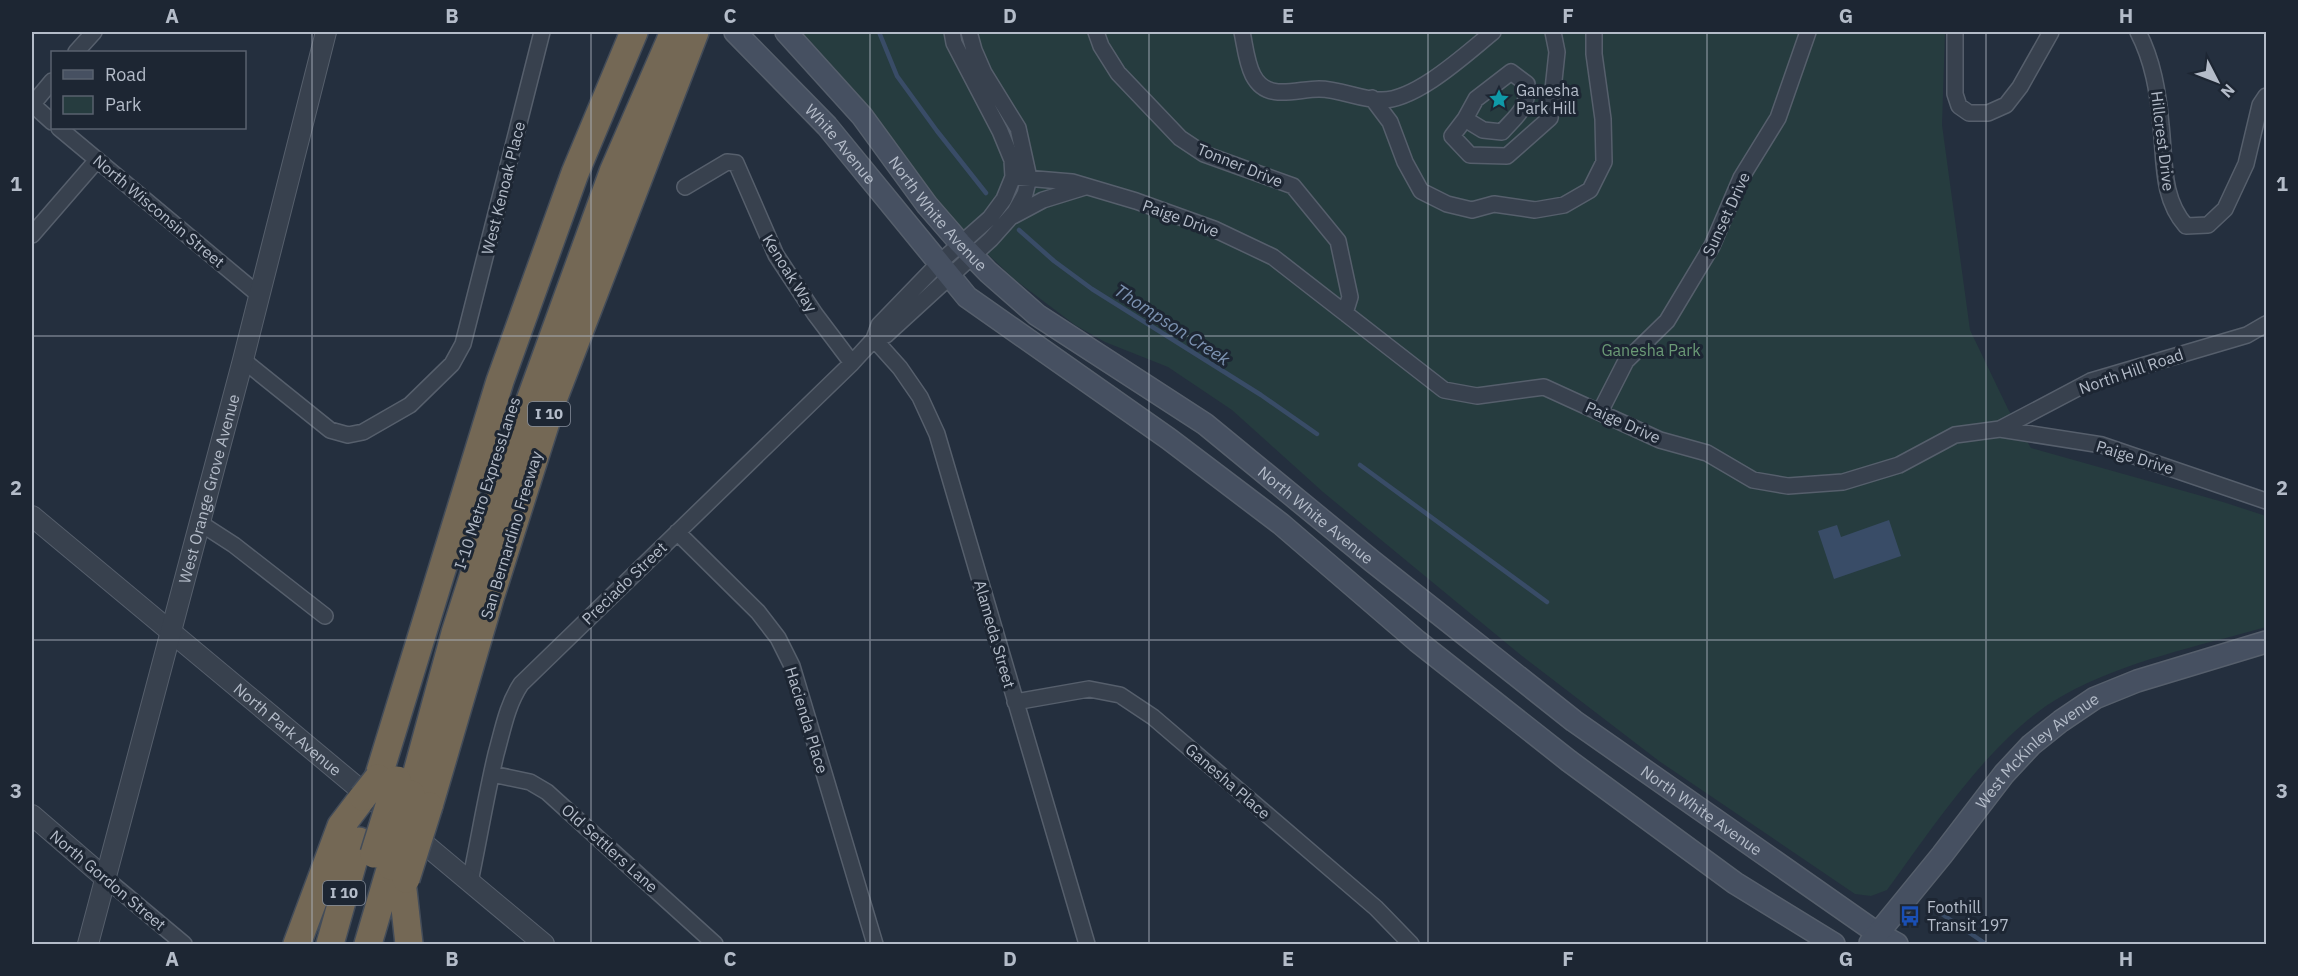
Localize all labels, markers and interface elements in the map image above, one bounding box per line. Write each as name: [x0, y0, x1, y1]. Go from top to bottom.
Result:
text: A: [165, 2, 179, 29]
text: B: [445, 2, 459, 29]
text: C: [723, 2, 737, 29]
text: D: [1003, 2, 1017, 29]
text: E: [1282, 2, 1294, 29]
text: F: [1562, 2, 1574, 29]
text: G: [1839, 2, 1853, 29]
text: H: [2119, 2, 2133, 29]
legend: [51, 51, 246, 129]
north arrow: [2187, 51, 2247, 111]
text: Road: [105, 63, 146, 86]
place label: Ganesha Park Hill: [1516, 80, 1579, 118]
text: N: [2217, 80, 2239, 102]
place icon: Ganesha Park Hill: [1487, 87, 1511, 111]
street label: Hillcrest Drive: [2147, 90, 2179, 192]
text: Park: [105, 93, 142, 116]
street label: White Avenue: [801, 100, 880, 188]
street label: West Kenoak Place: [477, 119, 529, 257]
street label: Tonner Drive: [1194, 139, 1286, 191]
street label: North Wisconsin Street: [89, 150, 229, 272]
street label: North White Avenue: [885, 152, 992, 275]
street label: Sunset Drive: [1698, 169, 1754, 259]
text: 1: [10, 170, 22, 197]
text: 1: [2276, 170, 2288, 197]
street label: Paige Drive: [1140, 195, 1222, 241]
street label: Kenoak Way: [758, 230, 822, 316]
water label: Thompson Creek: [1110, 279, 1235, 371]
park label: Ganesha Park: [1601, 340, 1701, 360]
street label: North Hill Road: [2076, 344, 2186, 398]
street label: West Orange Grove Avenue: [174, 392, 244, 586]
street label: I-10 Metro ExpressLanes: [450, 394, 524, 572]
street label: Paige Drive: [1582, 397, 1664, 448]
road number: I 10: [528, 402, 570, 426]
street label: Paige Drive: [2094, 436, 2176, 478]
street label: San Bernardino Freeway: [476, 448, 546, 622]
street label: North White Avenue: [1254, 462, 1378, 568]
text: 2: [10, 474, 22, 501]
text: 2: [2276, 474, 2288, 501]
street label: Preciado Street: [577, 537, 671, 629]
street label: Alameda Street: [970, 578, 1020, 690]
street label: Hacienda Place: [781, 664, 833, 776]
street label: North Park Avenue: [230, 679, 346, 780]
street label: West McKinley Avenue: [1971, 688, 2103, 813]
street label: Ganesha Place: [1181, 739, 1275, 823]
street label: North White Avenue: [1637, 761, 1766, 860]
text: 3: [10, 777, 22, 804]
text: 3: [2276, 777, 2288, 804]
street label: Old Settlers Lane: [558, 799, 663, 897]
street label: North Gordon Street: [46, 826, 170, 934]
road number: I 10: [323, 881, 365, 905]
place label: Foothill Transit 197: [1927, 897, 2009, 935]
bus stop icon: Foothill Transit 197: [1898, 904, 1922, 928]
text: A: [165, 945, 179, 972]
text: B: [445, 945, 459, 972]
text: C: [723, 945, 737, 972]
text: D: [1003, 945, 1017, 972]
text: E: [1282, 945, 1294, 972]
text: F: [1562, 945, 1574, 972]
text: G: [1839, 945, 1853, 972]
text: H: [2119, 945, 2133, 972]

